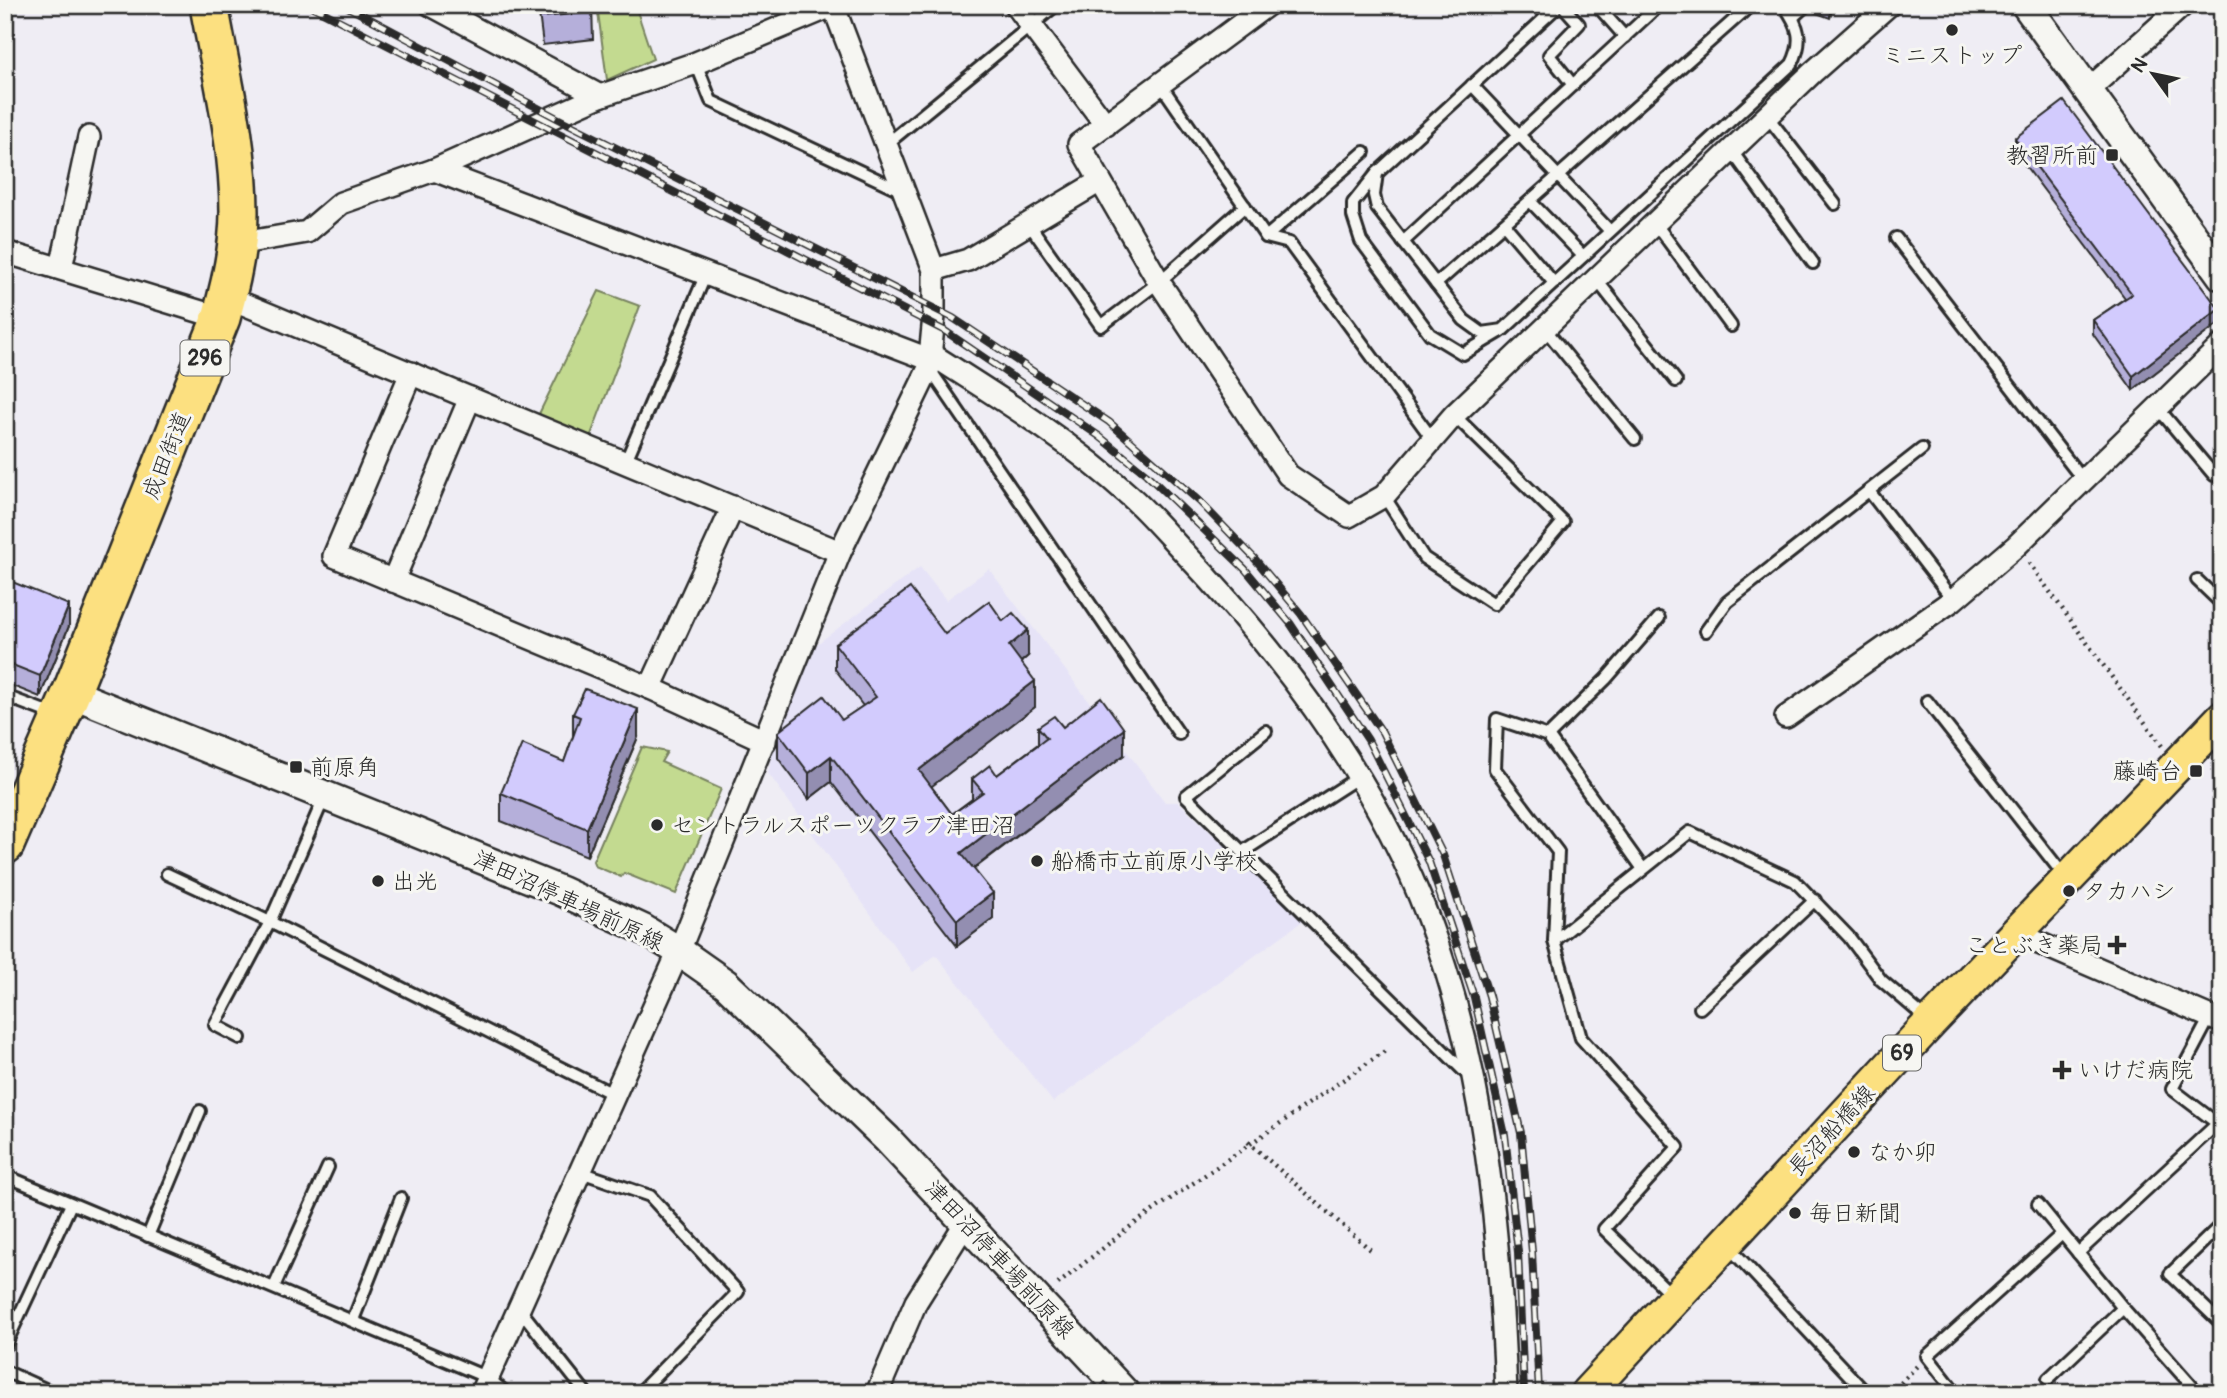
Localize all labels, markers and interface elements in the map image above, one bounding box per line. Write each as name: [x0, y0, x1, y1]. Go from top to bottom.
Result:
marker: ミニストップ: [1944, 22, 1960, 38]
north arrow: [2118, 38, 2188, 108]
place label: ミニストップ: [1882, 41, 2022, 70]
text: N: [2126, 53, 2153, 77]
place label: 教習所前: [2006, 141, 2098, 170]
marker: 教習所前: [2104, 147, 2120, 163]
road number: 296: [180, 340, 230, 376]
street label: 成田街道: [136, 407, 197, 503]
place label: 前原角: [310, 753, 379, 782]
place label: 藤崎台: [2113, 757, 2182, 786]
marker: 前原角: [288, 759, 304, 775]
marker: 藤崎台: [2188, 763, 2204, 779]
place label: セントラルスポーツクラブ津田沼: [671, 811, 1015, 840]
marker: セントラルスポーツクラブ津田沼: [649, 817, 665, 833]
street label: 津田沼停車場前原線: [469, 844, 669, 957]
place label: 船橋市立前原小学校: [1051, 847, 1258, 876]
marker: 船橋市立前原小学校: [1029, 853, 1045, 869]
place label: 出光: [392, 867, 438, 896]
marker: 出光: [370, 873, 386, 889]
place label: タカハシ: [2083, 877, 2175, 906]
marker: タカハシ: [2061, 883, 2077, 899]
place label: ことぶき薬局: [1965, 931, 2103, 960]
marker: ことぶき薬局: [2109, 937, 2125, 953]
road number: 69: [1883, 1036, 1921, 1070]
place label: いけだ病院: [2078, 1056, 2193, 1085]
marker: いけだ病院: [2052, 1060, 2072, 1080]
street label: 長沼船橋線: [1782, 1078, 1881, 1182]
place label: なか卯: [1868, 1138, 1937, 1167]
marker: なか卯: [1846, 1144, 1862, 1160]
street label: 津田沼停車場前原線: [918, 1174, 1081, 1345]
place label: 毎日新聞: [1809, 1199, 1901, 1228]
marker: 毎日新聞: [1787, 1205, 1803, 1221]

